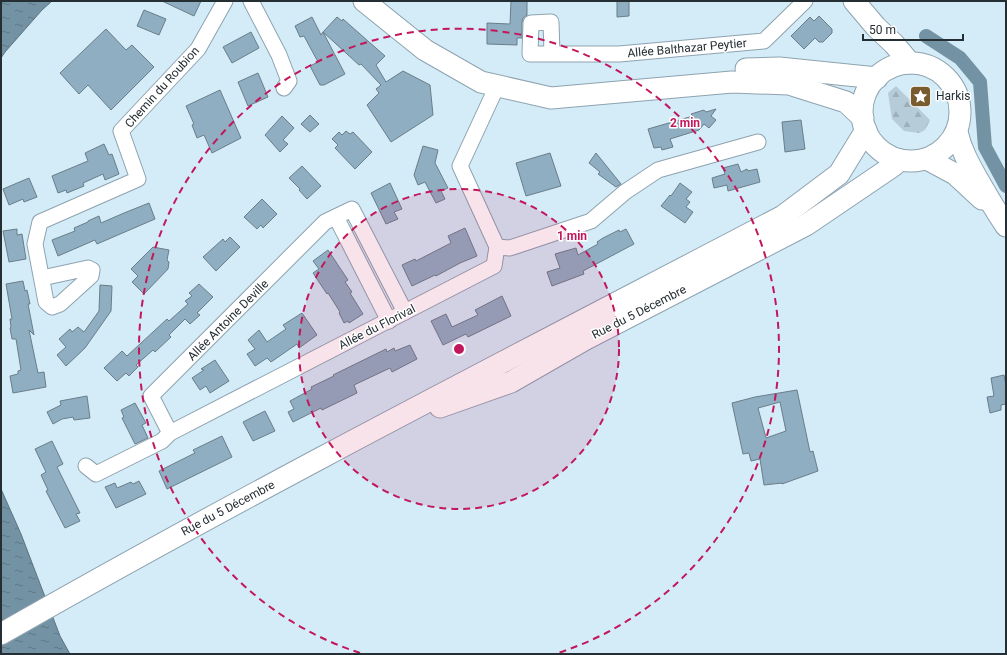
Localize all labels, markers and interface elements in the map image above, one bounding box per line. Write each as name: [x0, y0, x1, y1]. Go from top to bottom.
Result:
scale bar: [863, 16, 963, 42]
text: 50 m: [869, 23, 896, 37]
street label: Allée Balthazar Peytier: [627, 36, 747, 60]
street label: Chemin du Roubion: [122, 44, 202, 130]
place icon: Harkis: [908, 83, 934, 109]
place label: Harkis: [936, 89, 970, 103]
text: 2 min: [670, 116, 700, 130]
text: 1 min: [557, 229, 587, 243]
street label: Allée Antoine Deville: [185, 277, 271, 363]
street label: Rue du 5 Décembre: [590, 282, 688, 342]
street label: Allée du Florival: [336, 302, 418, 352]
centre of rings: [452, 342, 466, 356]
street label: Rue du 5 Décembre: [179, 477, 277, 539]

